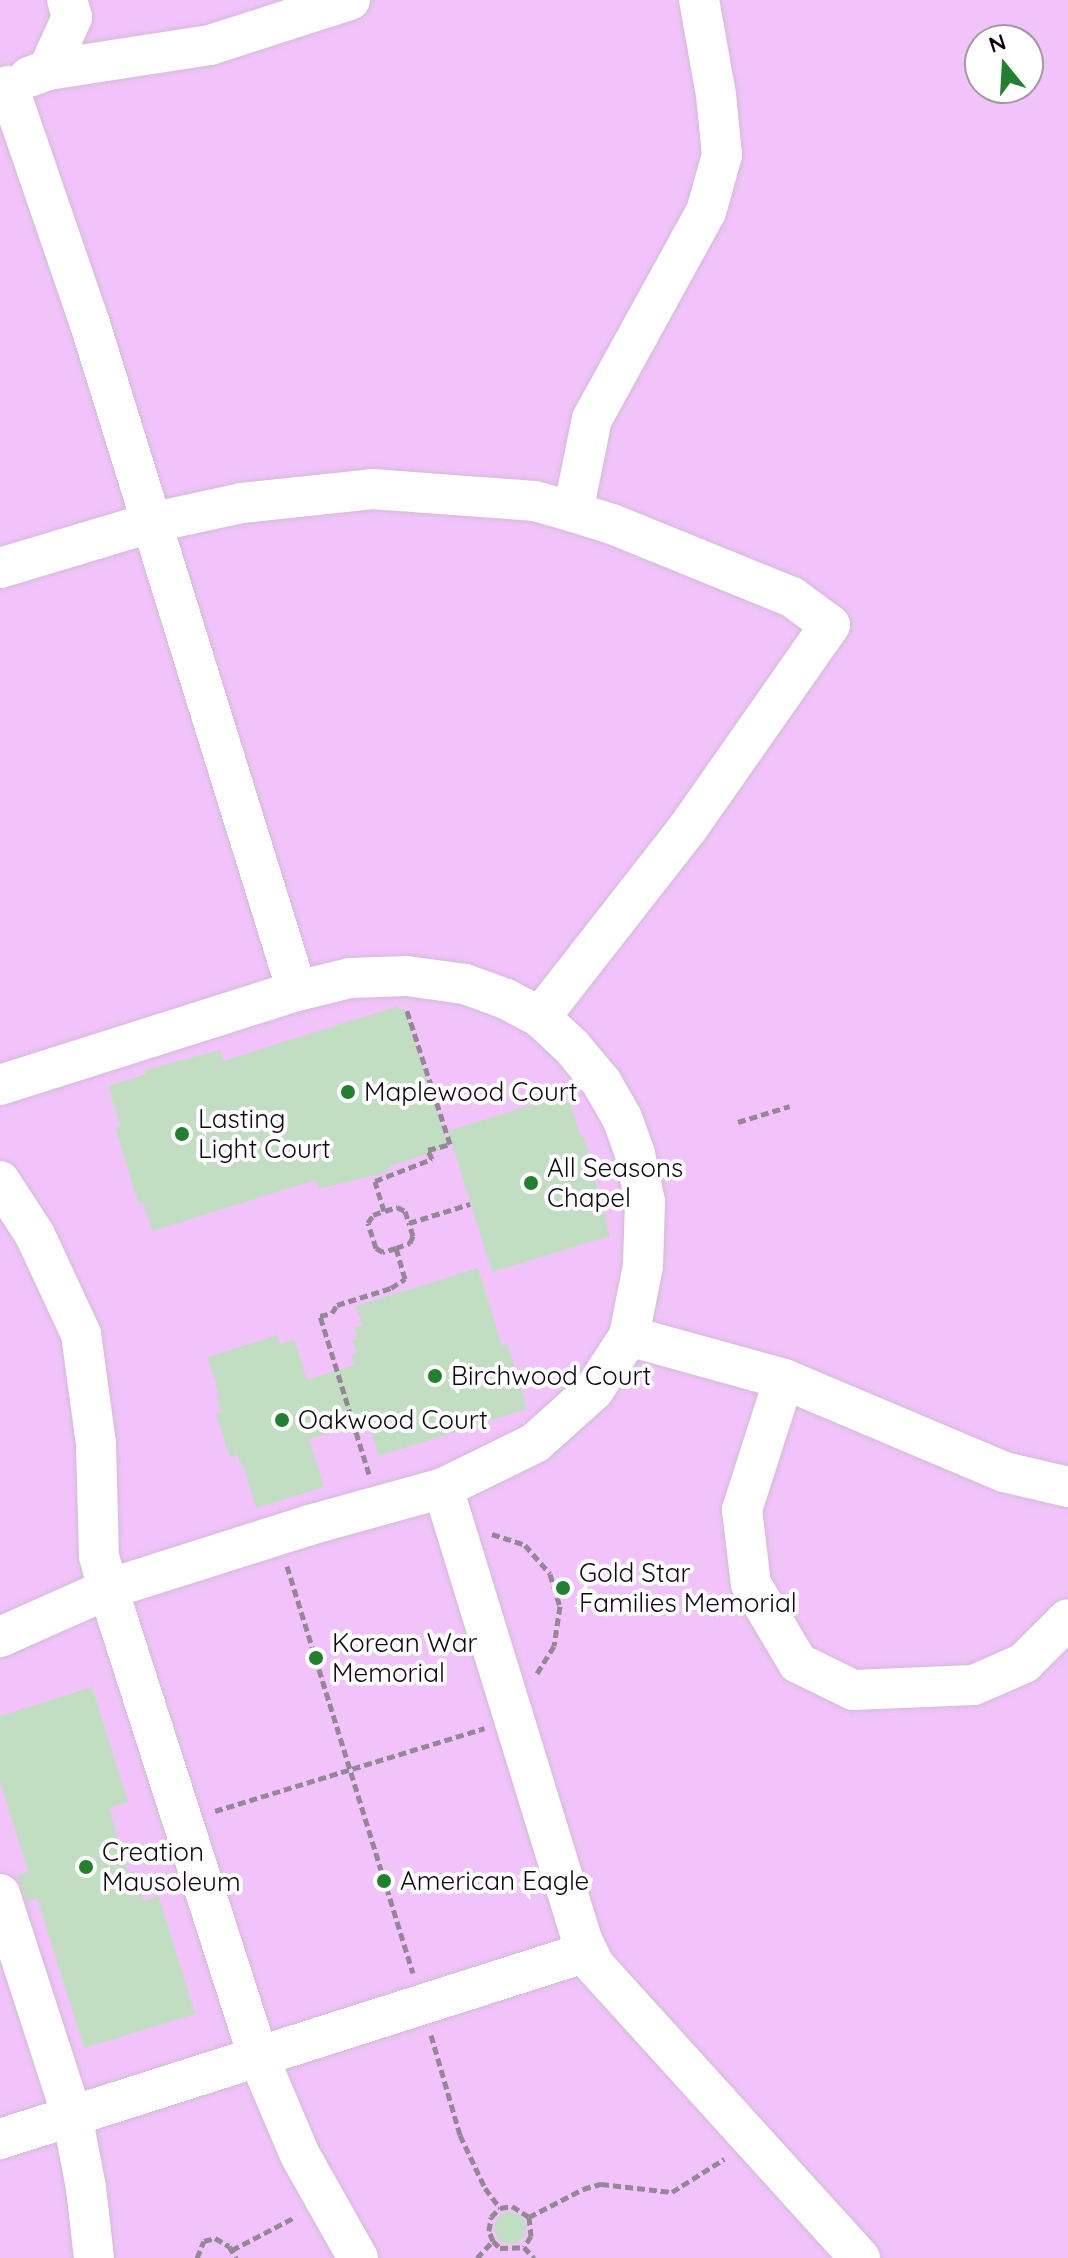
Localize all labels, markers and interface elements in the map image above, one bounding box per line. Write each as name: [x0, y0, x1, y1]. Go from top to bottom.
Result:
north arrow: [964, 24, 1044, 104]
text: N: [985, 27, 1009, 59]
place label: Maplewood Court: [364, 1076, 578, 1108]
marker: Maplewood Court: [339, 1083, 357, 1101]
place label: Lasting Light Court: [198, 1103, 331, 1164]
marker: Lasting Light Court: [173, 1125, 191, 1143]
place label: All Seasons Chapel: [547, 1152, 683, 1214]
marker: All Seasons Chapel: [522, 1174, 540, 1192]
place label: Birchwood Court: [451, 1360, 651, 1392]
marker: Birchwood Court: [426, 1367, 444, 1385]
place label: Oakwood Court: [298, 1404, 488, 1436]
marker: Oakwood Court: [273, 1411, 291, 1429]
place label: Gold Star Families Memorial: [579, 1557, 797, 1618]
marker: Gold Star Families Memorial: [554, 1579, 572, 1597]
place label: Korean War Memorial: [332, 1627, 477, 1688]
marker: Korean War Memorial: [307, 1649, 325, 1667]
place label: Creation Mausoleum: [102, 1836, 241, 1898]
marker: Creation Mausoleum: [77, 1858, 95, 1876]
place label: American Eagle: [400, 1865, 589, 1897]
marker: American Eagle: [375, 1872, 393, 1890]

